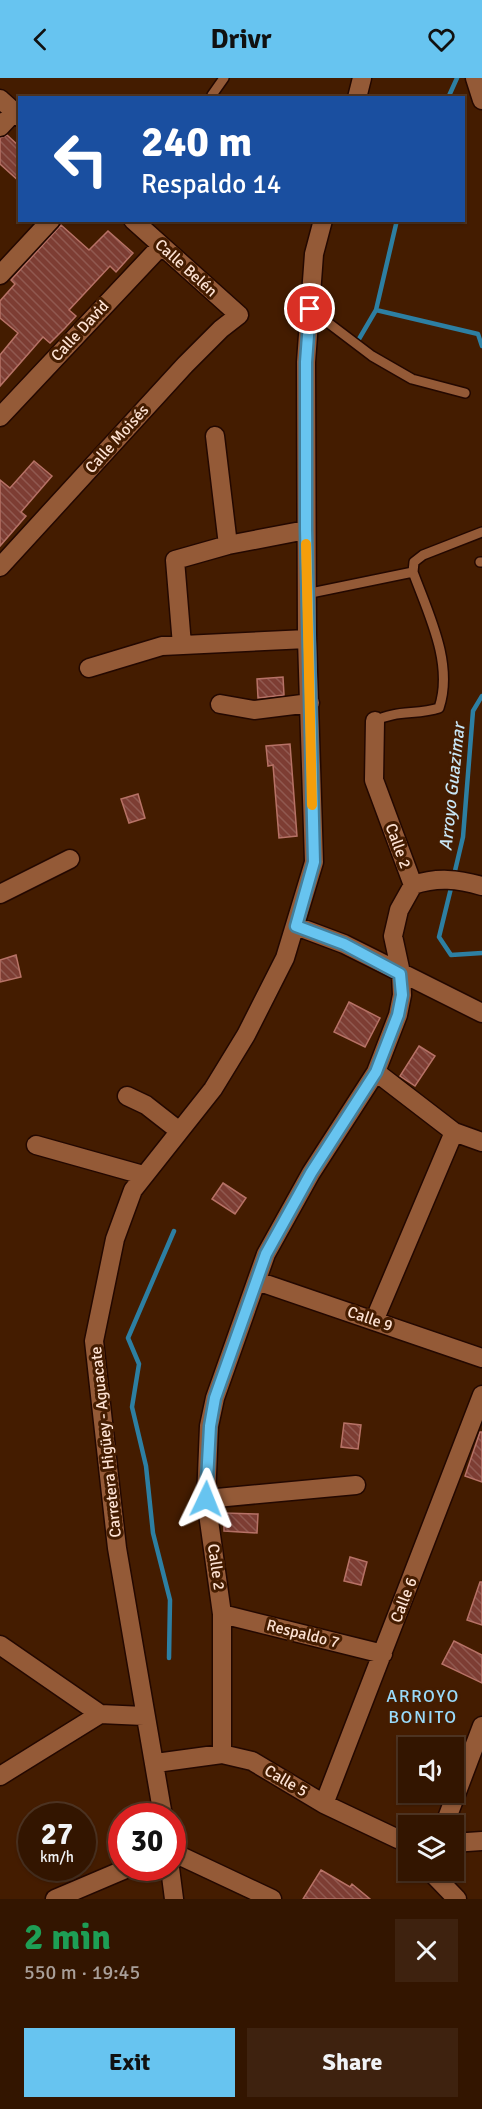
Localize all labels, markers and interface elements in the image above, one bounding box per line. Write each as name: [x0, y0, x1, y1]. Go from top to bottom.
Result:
icon: back: [24, 23, 57, 56]
text: Drivr: [211, 23, 271, 56]
icon: heart: [425, 23, 458, 56]
text: 240 m: [141, 117, 252, 168]
icon: left: [42, 120, 120, 198]
text: Respaldo 14: [141, 168, 281, 201]
street label: Calle Belén: [151, 235, 221, 301]
pin: [284, 283, 335, 334]
icon: arrive: [293, 292, 326, 325]
street label: Calle David: [47, 296, 113, 366]
street label: Calle Moisés: [81, 400, 153, 478]
water label: Arroyo Guazimar: [434, 720, 470, 852]
street label: Calle 2: [381, 821, 415, 871]
street label: Calle 9: [345, 1302, 395, 1336]
street label: Carretera Higüey - Aguacate: [86, 1345, 126, 1539]
position arrow: [174, 1467, 238, 1531]
street label: Calle 2: [203, 1542, 229, 1592]
street label: Calle 6: [386, 1575, 422, 1625]
street label: Respaldo 7: [264, 1615, 342, 1653]
district label: ARROYO BONITO: [386, 1685, 460, 1728]
map controls: [398, 1737, 464, 1881]
button: sound: [398, 1737, 464, 1803]
street label: Calle 5: [261, 1761, 311, 1801]
speed limit sign: 30: [108, 1803, 186, 1881]
button: layers: [398, 1815, 464, 1881]
text: 27: [41, 1816, 73, 1853]
text: km/h: [40, 1848, 74, 1866]
text: 2 min: [24, 1915, 111, 1960]
button: close: [395, 1919, 458, 1982]
text: 550 m · 19:45: [24, 1960, 140, 1985]
button: Exit: [24, 2028, 235, 2097]
button: Share: [247, 2028, 458, 2097]

